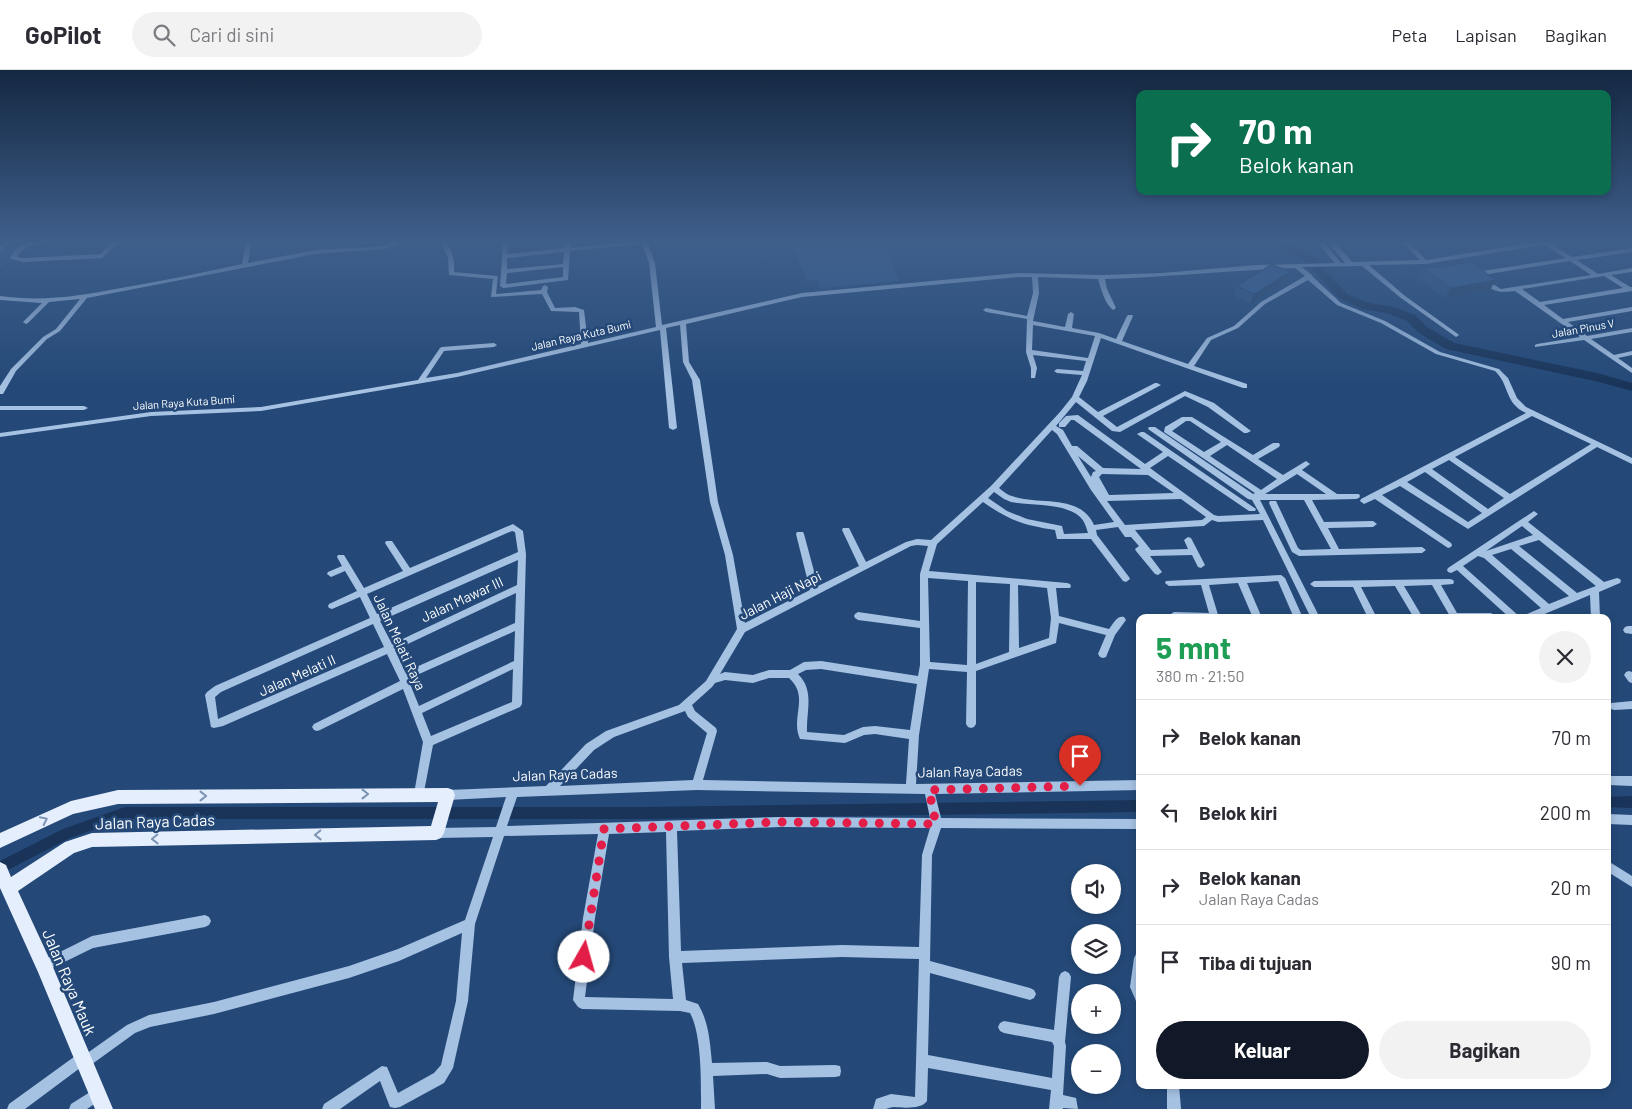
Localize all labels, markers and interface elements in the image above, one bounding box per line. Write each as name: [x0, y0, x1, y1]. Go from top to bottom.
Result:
search box: [132, 12, 482, 57]
text: GoPilot: [25, 20, 102, 49]
icon: search: [150, 21, 178, 49]
text: Cari di sini: [190, 23, 274, 46]
text: Peta: [1392, 24, 1427, 46]
text: Lapisan: [1455, 24, 1517, 46]
text: Bagikan: [1545, 24, 1607, 46]
text: 70 m: [1239, 109, 1313, 151]
icon: right: [1156, 110, 1221, 175]
text: Belok kanan: [1239, 151, 1354, 177]
street label: Jalan Pinus V: [1551, 316, 1616, 340]
street label: Jalan Raya Kuta Bumi: [530, 317, 632, 353]
street label: Jalan Raya Kuta Bumi: [133, 392, 236, 412]
street label: Jalan Haji Napi: [736, 567, 824, 623]
street label: Jalan Mawar III: [418, 573, 506, 625]
street label: Jalan Melati Raya: [370, 591, 430, 693]
text: 5 mnt: [1156, 629, 1231, 665]
button: close: [1539, 631, 1591, 683]
street label: Jalan Melati II: [256, 650, 338, 700]
text: 380 m · 21:50: [1156, 666, 1244, 685]
icon: right: [1156, 723, 1184, 751]
text: Belok kanan: [1199, 726, 1301, 749]
text: 70 m: [1552, 726, 1591, 749]
pin: [1059, 735, 1101, 786]
icon: arrive: [1066, 742, 1094, 770]
street label: Jalan Raya Cadas: [917, 762, 1023, 780]
street label: Jalan Raya Cadas: [512, 764, 618, 784]
one-way arrow: [362, 789, 369, 799]
one-way arrow: [199, 790, 207, 801]
icon: left: [1156, 798, 1184, 826]
text: Belok kiri: [1199, 801, 1277, 824]
text: 200 m: [1540, 801, 1591, 824]
street label: Jalan Raya Cadas: [95, 809, 215, 833]
one-way arrow: [39, 816, 48, 826]
one-way arrow: [313, 830, 321, 841]
one-way arrow: [151, 834, 159, 844]
map controls: [1071, 864, 1121, 1094]
button: sound: [1071, 864, 1121, 914]
text: Belok kanan: [1199, 866, 1301, 889]
icon: right: [1156, 873, 1184, 901]
text: 20 m: [1551, 876, 1591, 899]
text: Jalan Raya Cadas: [1199, 889, 1319, 908]
button: layers: [1071, 924, 1121, 974]
street label: Jalan Raya Mauk: [39, 926, 101, 1038]
position arrow: [557, 930, 609, 982]
icon: arrive: [1156, 948, 1184, 976]
text: Tiba di tujuan: [1199, 951, 1312, 974]
text: 90 m: [1551, 951, 1591, 974]
button: +: [1071, 984, 1121, 1034]
button: Keluar: [1156, 1021, 1369, 1079]
button: Bagikan: [1379, 1021, 1591, 1079]
button: −: [1071, 1044, 1121, 1094]

